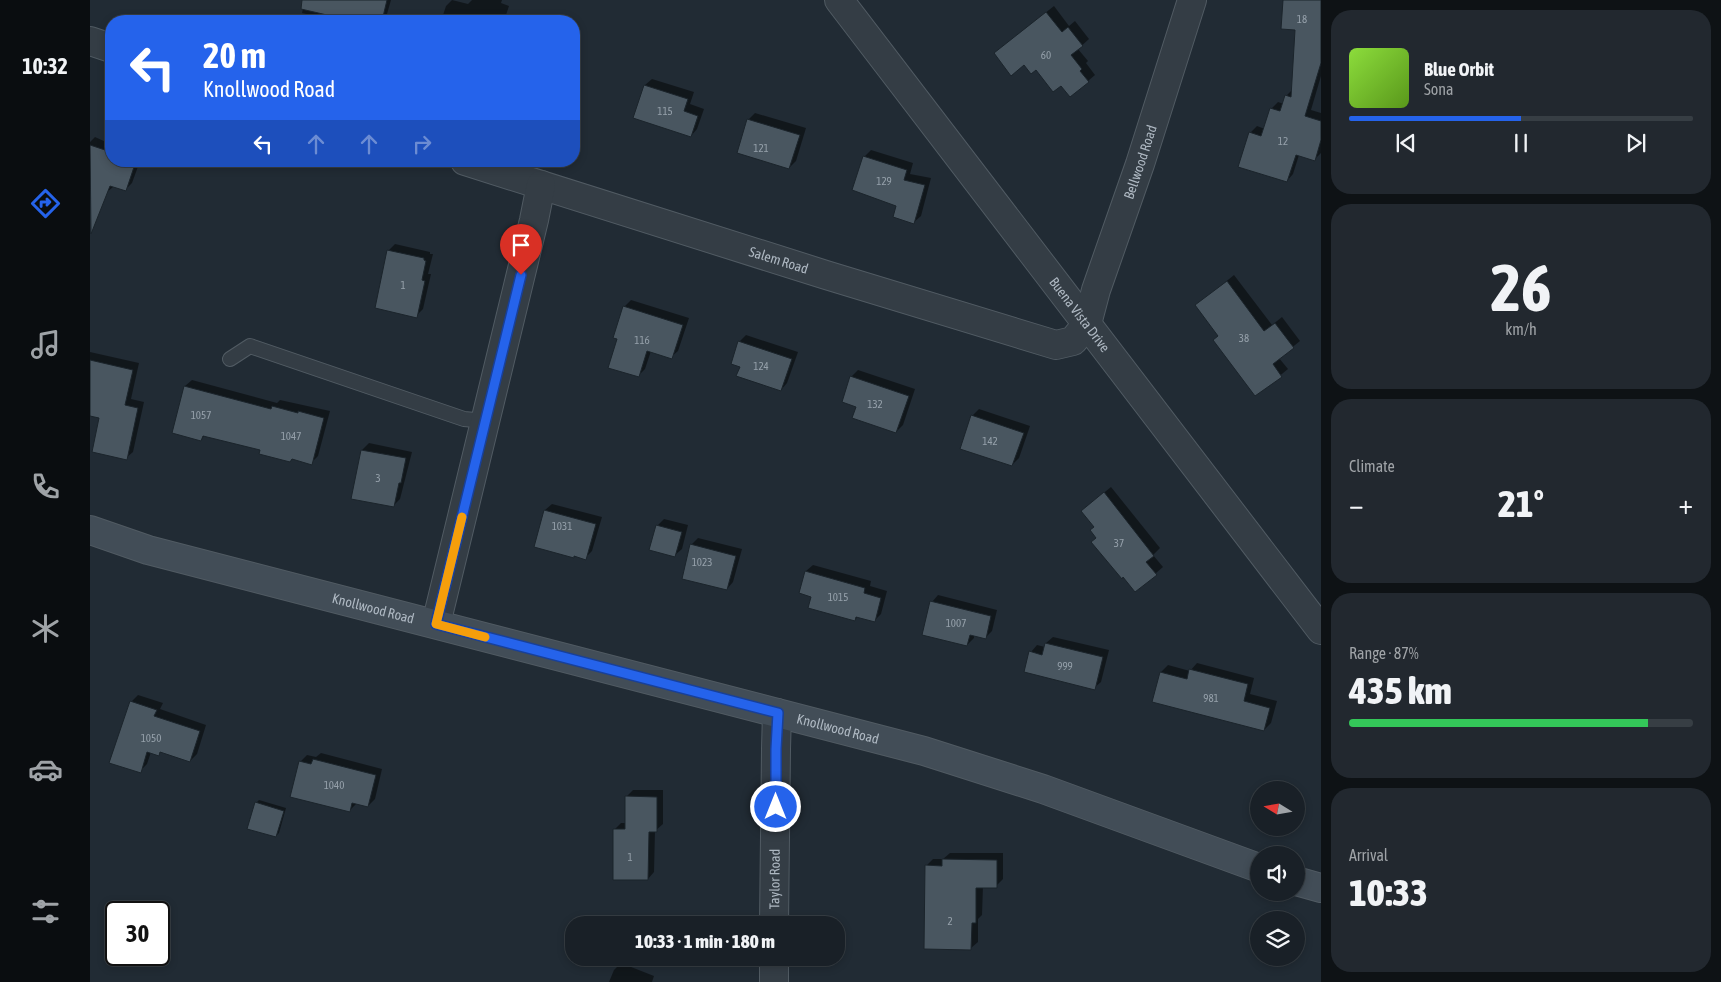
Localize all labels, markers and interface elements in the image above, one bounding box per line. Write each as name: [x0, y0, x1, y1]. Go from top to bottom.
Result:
house number: 18: [1297, 13, 1307, 25]
icon: left: [120, 35, 185, 100]
text: 20 m: [203, 35, 266, 75]
house number: 60: [1041, 49, 1051, 61]
text: 10:32: [22, 53, 68, 79]
text: Blue Orbit: [1424, 58, 1494, 80]
text: Knollwood Road: [203, 76, 335, 102]
text: Sona: [1424, 80, 1453, 98]
house number: 115: [657, 105, 673, 117]
street label: Bellwood Road: [1120, 123, 1160, 201]
icon: previous: [1392, 129, 1420, 157]
icon: pause: [1507, 129, 1535, 157]
icon: next: [1622, 129, 1650, 157]
icon: left: [249, 130, 277, 158]
icon: ahead: [302, 130, 330, 158]
icon: ahead: [355, 130, 383, 158]
icon: right: [408, 130, 436, 158]
house number: 12: [1278, 135, 1288, 147]
house number: 121: [753, 142, 769, 154]
house number: 129: [876, 175, 892, 187]
icon: directions: [28, 186, 63, 221]
pin: [500, 224, 542, 275]
icon: arrive: [507, 231, 535, 259]
street label: Salem Road: [747, 243, 810, 277]
text: 26: [1490, 250, 1552, 325]
street label: Buena Vista Drive: [1046, 274, 1113, 355]
house number: 1: [400, 279, 406, 291]
text: km/h: [1505, 320, 1537, 338]
icon: music: [28, 327, 63, 362]
house number: 38: [1239, 332, 1249, 344]
house number: 116: [634, 334, 650, 346]
house number: 124: [753, 360, 769, 372]
house number: 132: [867, 398, 883, 410]
house number: 1057: [191, 409, 211, 421]
house number: 1047: [281, 430, 301, 442]
house number: 142: [982, 435, 998, 447]
text: Climate: [1349, 457, 1395, 475]
icon: phone: [28, 469, 63, 504]
house number: 3: [375, 472, 381, 484]
text: 21°: [1498, 482, 1544, 525]
text: −: [1349, 488, 1364, 520]
text: +: [1678, 488, 1693, 520]
house number: 1031: [552, 520, 572, 532]
house number: 37: [1114, 537, 1124, 549]
house number: 1023: [692, 556, 712, 568]
street label: Knollwood Road: [330, 590, 416, 627]
house number: 1015: [828, 591, 848, 603]
icon: climate: [28, 611, 63, 646]
house number: 1007: [946, 617, 966, 629]
text: Range · 87%: [1349, 644, 1419, 662]
house number: 999: [1057, 660, 1073, 672]
text: 435 km: [1349, 669, 1452, 712]
house number: 981: [1203, 692, 1219, 704]
street label: Knollwood Road: [795, 710, 881, 747]
house number: 1050: [141, 732, 161, 744]
icon: car: [28, 752, 63, 787]
house number: 1040: [324, 779, 344, 791]
position arrow: [749, 780, 801, 832]
north arrow: [1250, 781, 1305, 836]
map controls: [1250, 781, 1305, 966]
button: sound: [1250, 846, 1305, 901]
text: Arrival: [1349, 846, 1388, 864]
street label: Taylor Road: [766, 849, 783, 909]
house number: 1: [627, 851, 633, 863]
text: 10:33: [1349, 871, 1428, 914]
icon: filters: [28, 894, 63, 929]
speed limit sign: 30: [105, 901, 170, 966]
button: layers: [1250, 911, 1305, 966]
house number: 2: [947, 915, 953, 927]
text: 10:33 · 1 min · 180 m: [635, 930, 775, 952]

